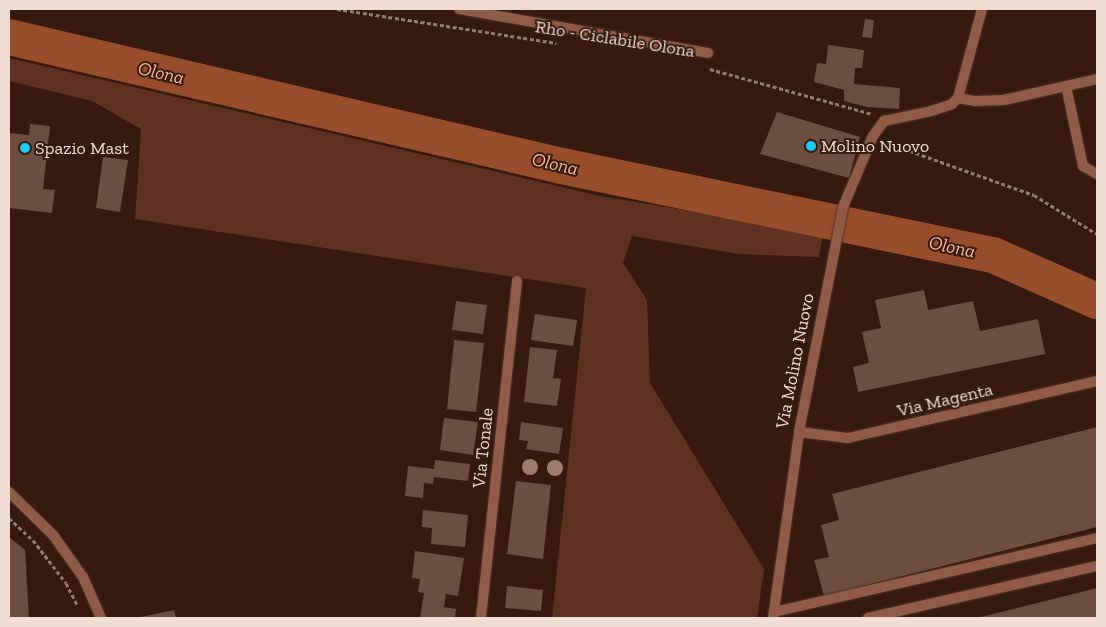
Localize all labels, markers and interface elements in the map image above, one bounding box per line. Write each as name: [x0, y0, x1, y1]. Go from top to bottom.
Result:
street label: Rho - Ciclabile Olona: [534, 16, 696, 62]
water label: Olona: [136, 57, 186, 89]
place label: Molino Nuovo: [821, 135, 929, 157]
place label: Spazio Mast: [35, 137, 129, 159]
marker: Molino Nuovo: [805, 140, 817, 152]
marker: Spazio Mast: [19, 142, 31, 154]
water label: Olona: [530, 148, 580, 180]
water label: Olona: [927, 231, 977, 263]
street label: Via Molino Nuovo: [771, 292, 819, 430]
street label: Via Magenta: [895, 379, 995, 421]
street label: Via Tonale: [468, 407, 498, 489]

